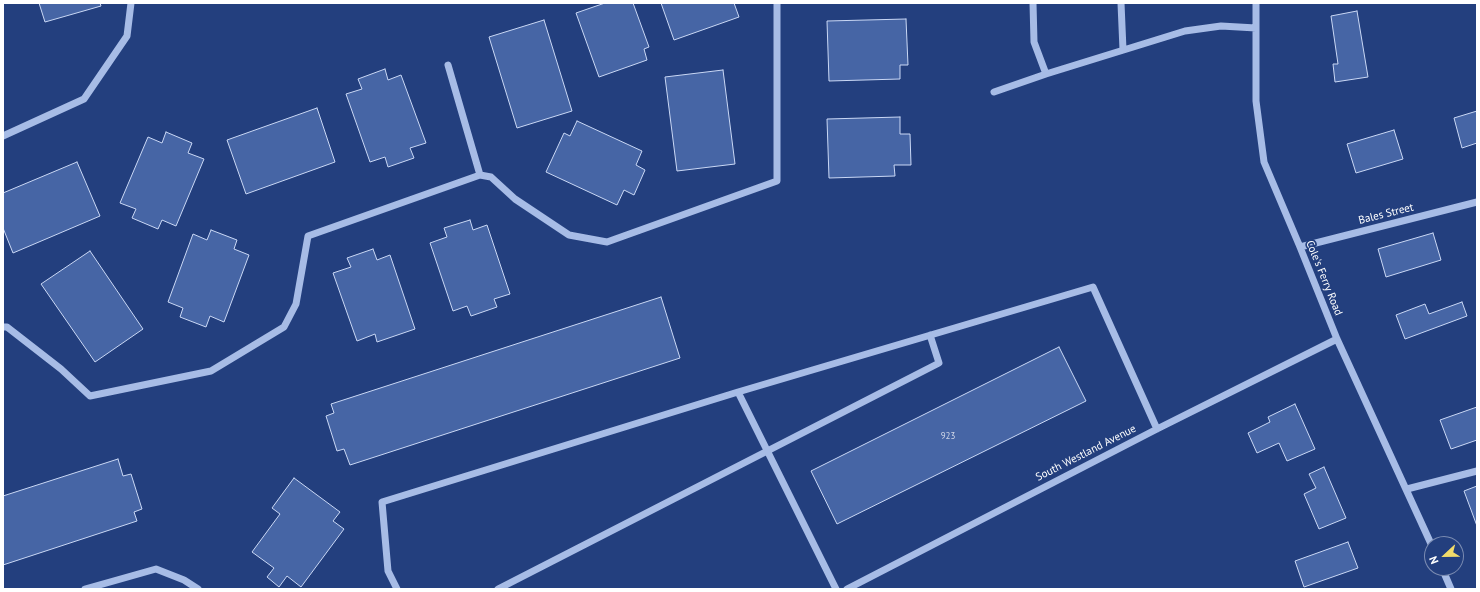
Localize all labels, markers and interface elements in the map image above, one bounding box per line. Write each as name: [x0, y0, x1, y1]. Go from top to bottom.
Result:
street label: Bales Street: [1357, 201, 1415, 227]
street label: Cole's Ferry Road: [1303, 239, 1345, 317]
street label: South Westland Avenue: [1034, 422, 1138, 484]
house number: 923: [941, 431, 955, 441]
north arrow: [1424, 536, 1464, 576]
text: N: [1426, 554, 1442, 566]

